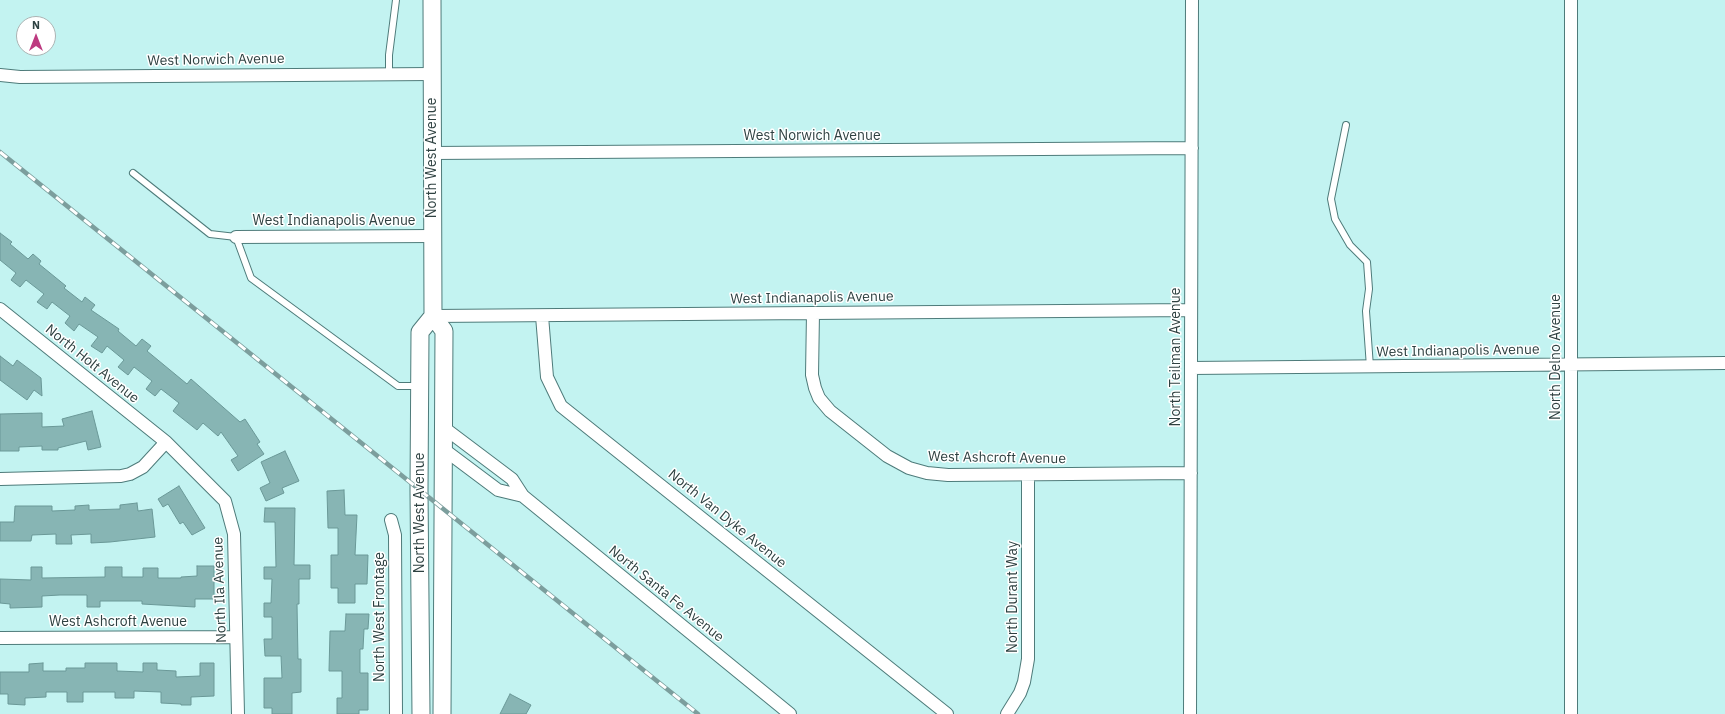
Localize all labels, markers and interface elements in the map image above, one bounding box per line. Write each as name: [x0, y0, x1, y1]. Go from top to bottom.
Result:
north arrow: [16, 16, 56, 56]
text: N: [32, 18, 40, 32]
street label: West Norwich Avenue: [147, 50, 285, 70]
street label: North West Avenue: [424, 98, 440, 218]
street label: West Norwich Avenue: [743, 128, 881, 144]
street label: West Indianapolis Avenue: [252, 213, 416, 229]
street label: West Indianapolis Avenue: [730, 288, 894, 308]
street label: North Teilman Avenue: [1168, 288, 1184, 426]
street label: North Delno Avenue: [1548, 294, 1564, 420]
street label: North Holt Avenue: [42, 321, 142, 407]
street label: West Indianapolis Avenue: [1376, 341, 1540, 361]
street label: West Ashcroft Avenue: [928, 448, 1066, 468]
street label: North West Avenue: [412, 453, 428, 573]
street label: North Van Dyke Avenue: [665, 466, 789, 572]
street label: North Ila Avenue: [210, 537, 230, 643]
street label: North Durant Way: [1005, 541, 1021, 653]
street label: North Santa Fe Avenue: [605, 542, 727, 646]
street label: North West Frontage: [372, 552, 388, 682]
street label: West Ashcroft Avenue: [49, 614, 187, 630]

